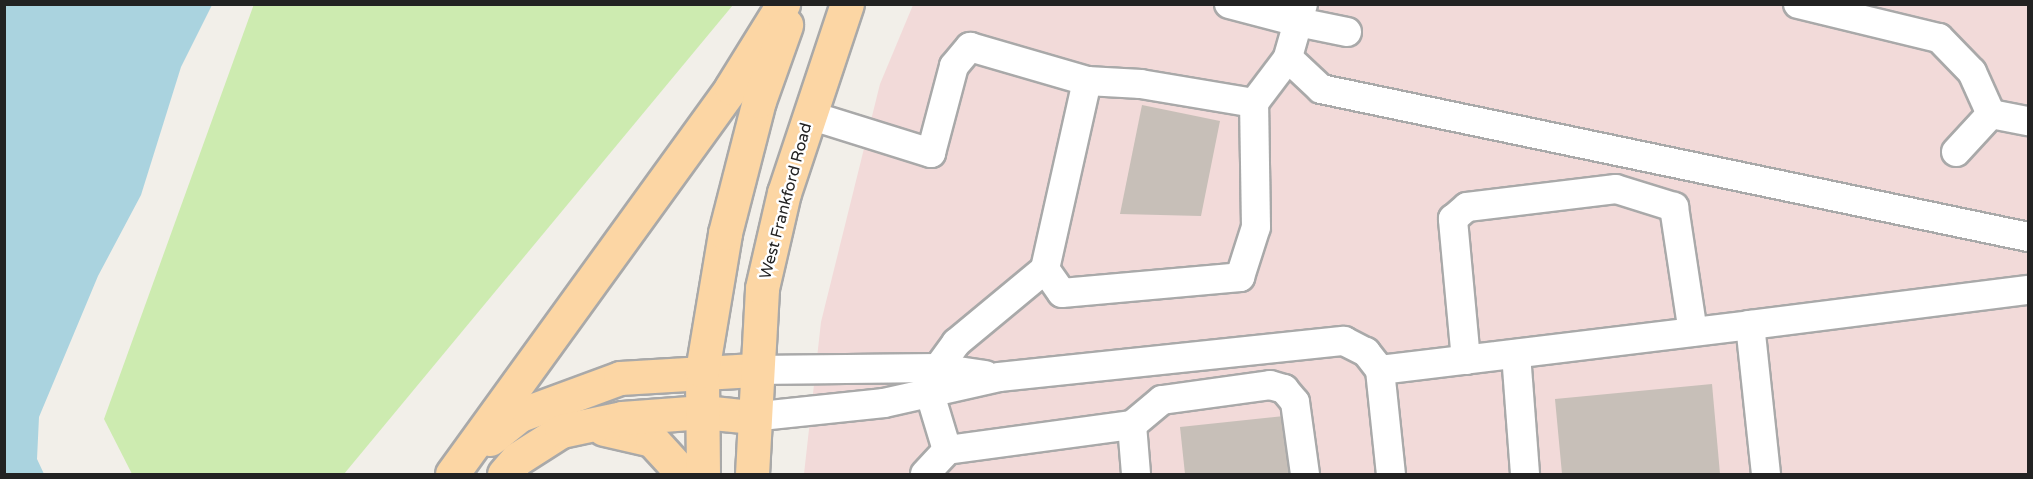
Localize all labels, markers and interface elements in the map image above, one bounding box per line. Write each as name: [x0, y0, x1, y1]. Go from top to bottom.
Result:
street label: West Frankford Road: [756, 121, 816, 281]

